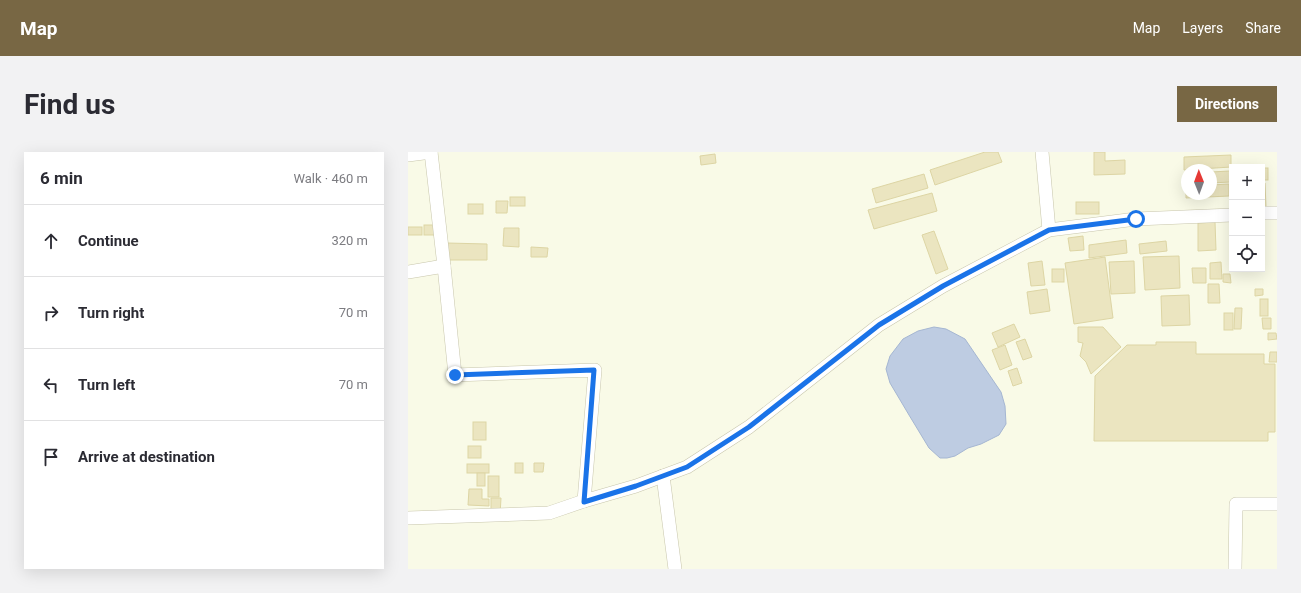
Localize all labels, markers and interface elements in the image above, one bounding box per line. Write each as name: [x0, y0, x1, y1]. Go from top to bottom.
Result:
text: Map: [20, 17, 58, 40]
text: Map: [1133, 20, 1160, 36]
text: Layers: [1182, 20, 1223, 36]
text: Share: [1245, 20, 1281, 36]
button: Directions: [1177, 86, 1277, 122]
text: Find us: [24, 88, 115, 121]
north arrow: [1181, 164, 1217, 200]
map controls: [1229, 164, 1265, 272]
button: +: [1229, 164, 1265, 200]
text: 6 min: [40, 168, 83, 188]
text: Walk · 460 m: [293, 171, 368, 186]
button: −: [1229, 200, 1265, 236]
route start: [1127, 210, 1145, 228]
icon: ahead: [40, 230, 62, 252]
text: Continue: [78, 232, 139, 250]
text: 320 m: [331, 233, 368, 248]
button: locate: [1229, 236, 1265, 272]
icon: right: [40, 302, 62, 324]
text: Turn right: [78, 304, 144, 322]
text: 70 m: [339, 305, 368, 320]
route end: [446, 366, 464, 384]
icon: left: [40, 374, 62, 396]
text: Turn left: [78, 376, 135, 394]
text: 70 m: [339, 377, 368, 392]
icon: arrive: [40, 446, 62, 468]
text: Arrive at destination: [78, 448, 215, 466]

